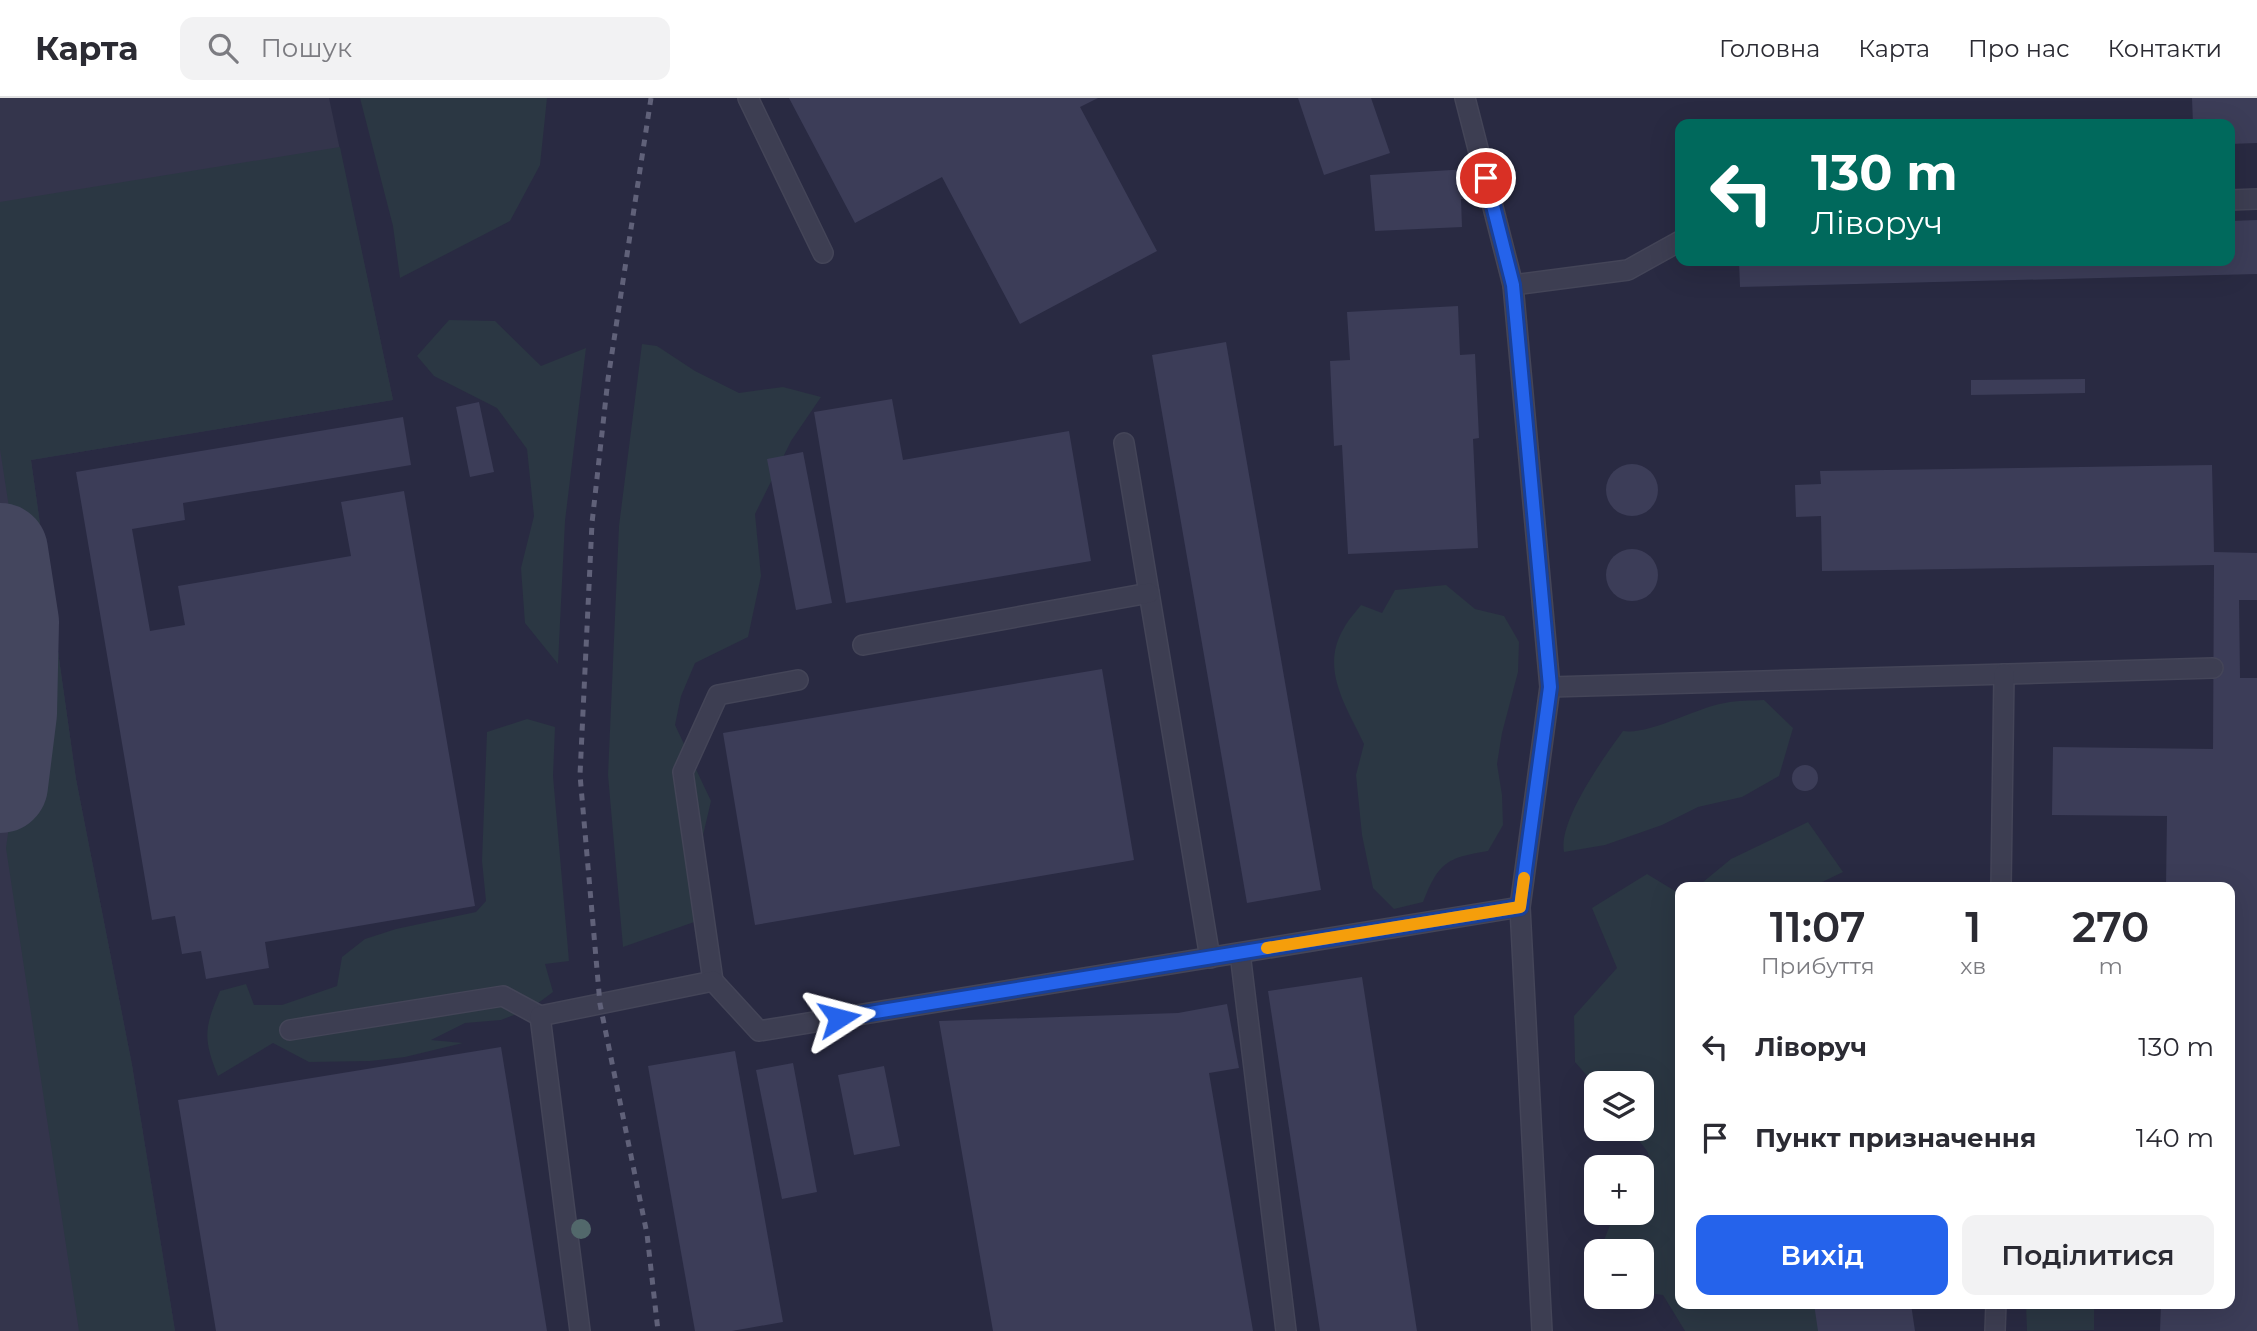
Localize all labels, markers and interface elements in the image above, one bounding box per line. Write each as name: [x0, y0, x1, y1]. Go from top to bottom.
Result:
search box: [180, 17, 670, 80]
text: Карта: [35, 28, 138, 68]
icon: search: [204, 29, 242, 67]
text: Пошук: [260, 32, 352, 64]
text: Головна: [1719, 34, 1820, 63]
text: Карта: [1858, 34, 1930, 63]
text: Про нас: [1968, 34, 2070, 63]
text: Контакти: [2108, 34, 2222, 63]
text: 130 m: [1811, 143, 1958, 202]
icon: left: [1696, 147, 1787, 238]
pin: [1456, 148, 1516, 208]
icon: arrive: [1467, 159, 1505, 197]
text: Ліворуч: [1811, 203, 1943, 242]
text: 11:07: [1770, 901, 1866, 953]
text: 1: [1965, 901, 1981, 953]
text: 270: [2072, 901, 2149, 953]
text: Прибуття: [1761, 952, 1875, 980]
text: хв: [1960, 952, 1986, 980]
text: m: [2098, 952, 2123, 980]
position arrow: [802, 981, 876, 1055]
icon: left: [1696, 1028, 1734, 1066]
text: Ліворуч: [1755, 1031, 1867, 1063]
text: 130 m: [2138, 1031, 2214, 1063]
map controls: [1584, 1071, 1654, 1309]
button: layers: [1584, 1071, 1654, 1141]
icon: arrive: [1696, 1119, 1734, 1157]
text: Пункт призначення: [1755, 1122, 2036, 1154]
text: 140 m: [2136, 1122, 2214, 1154]
button: +: [1584, 1155, 1654, 1225]
button: Вихід: [1696, 1215, 1948, 1295]
button: Поділитися: [1962, 1215, 2214, 1295]
button: −: [1584, 1239, 1654, 1309]

